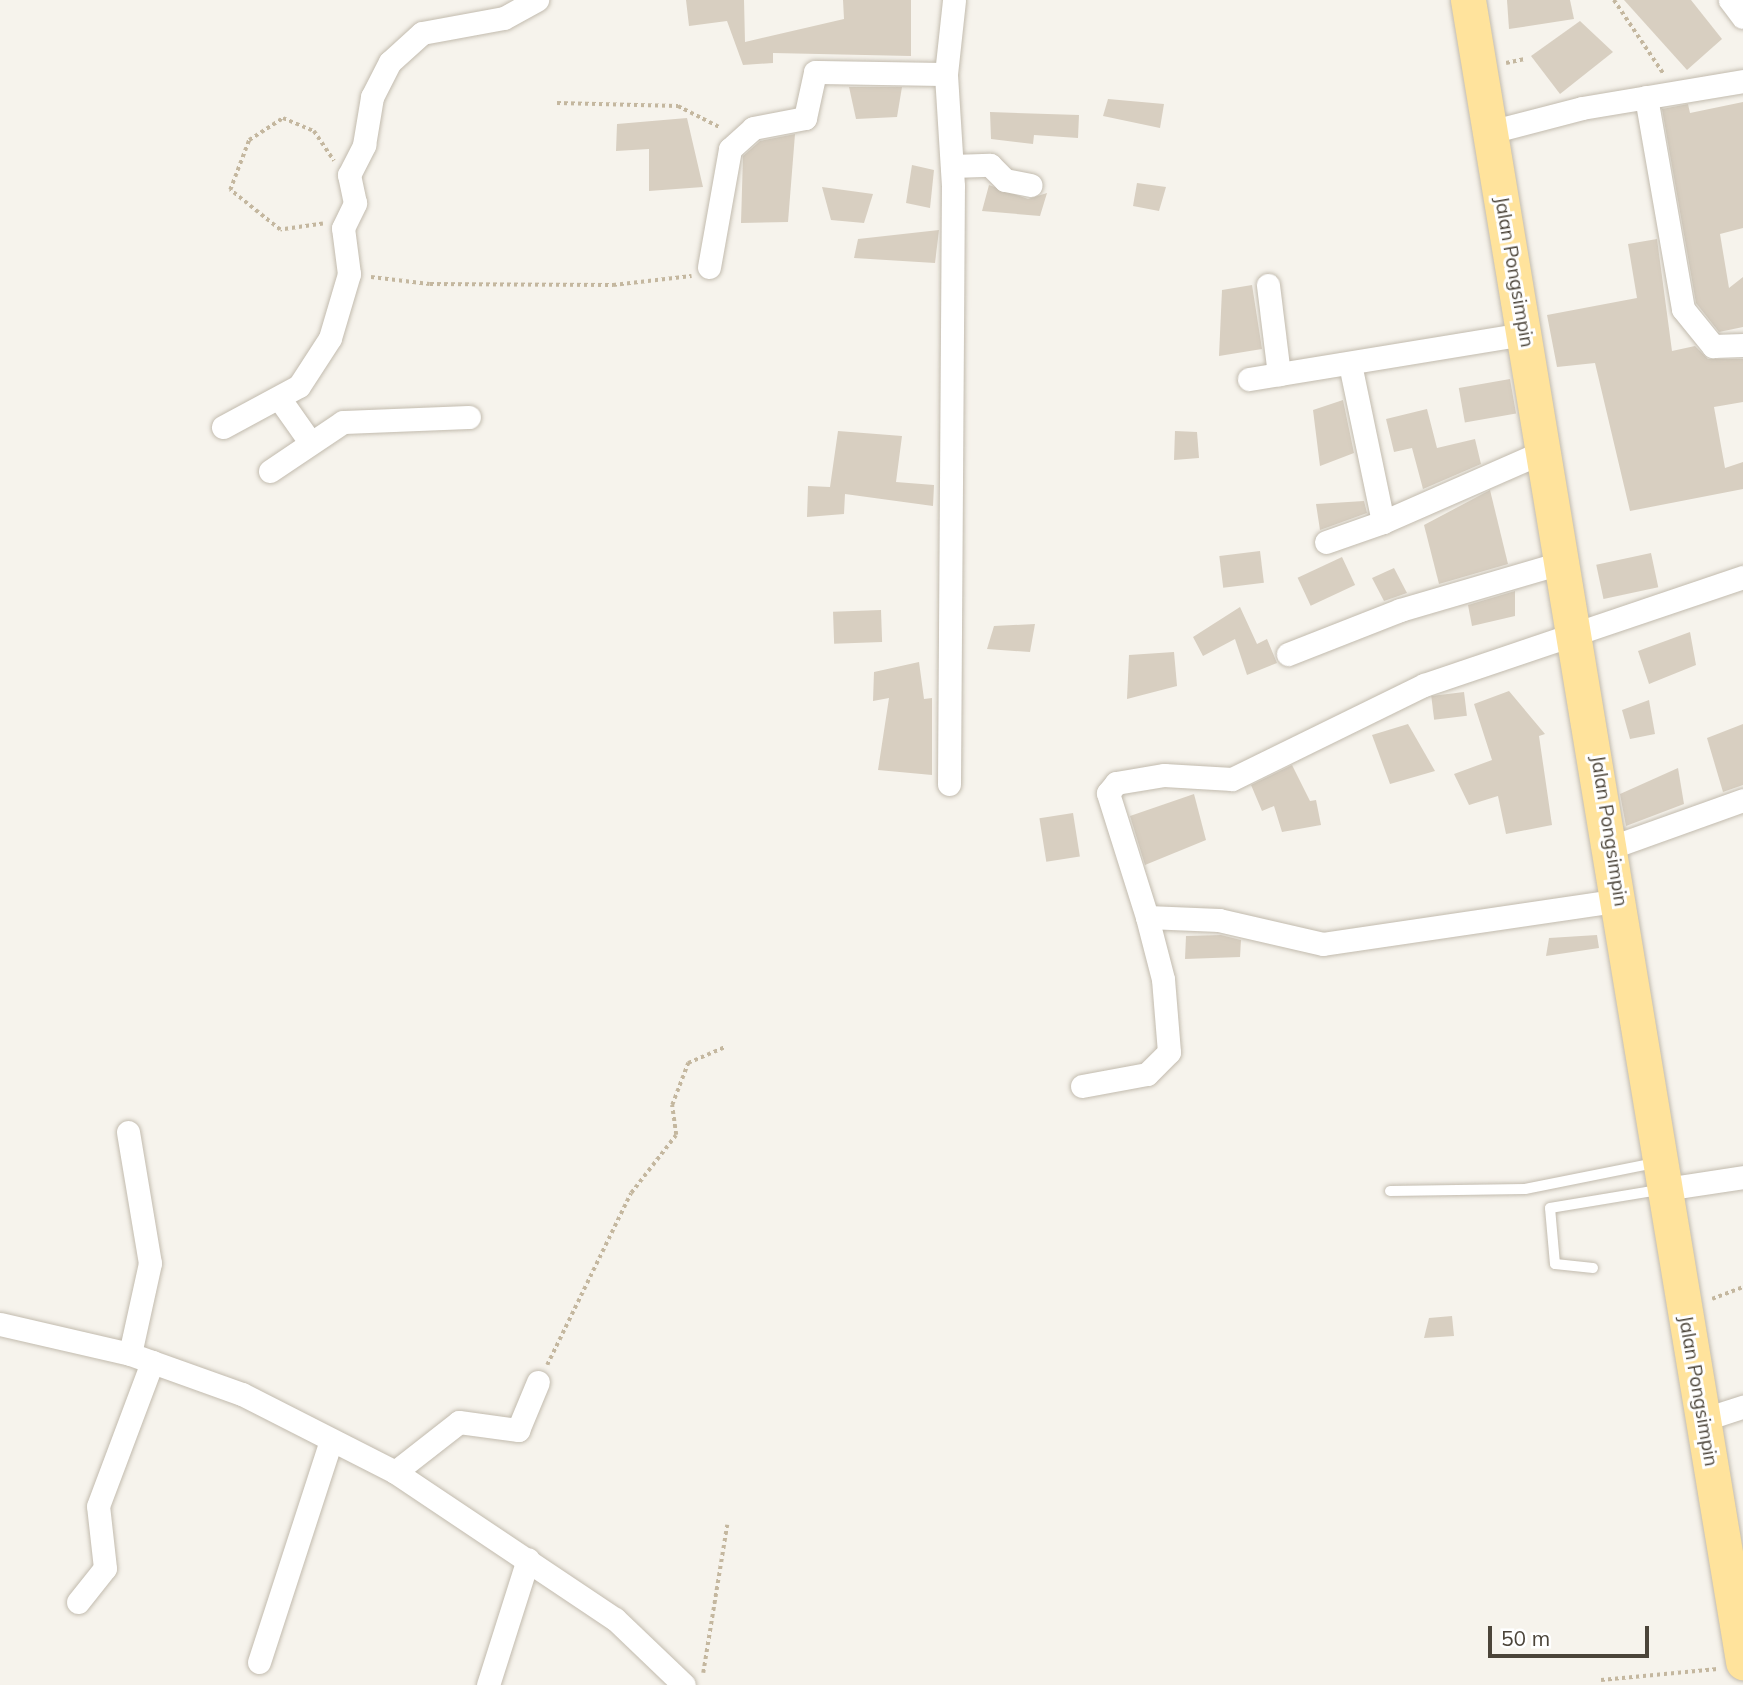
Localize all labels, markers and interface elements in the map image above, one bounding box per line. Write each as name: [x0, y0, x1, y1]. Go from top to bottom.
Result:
street label: Jalan Pongsimpin: [1490, 195, 1538, 349]
street label: Jalan Pongsimpin: [1586, 754, 1632, 908]
street label: Jalan Pongsimpin: [1674, 1314, 1722, 1468]
scale bar: [1491, 1612, 1652, 1656]
text: 50 m: [1501, 1625, 1550, 1651]

